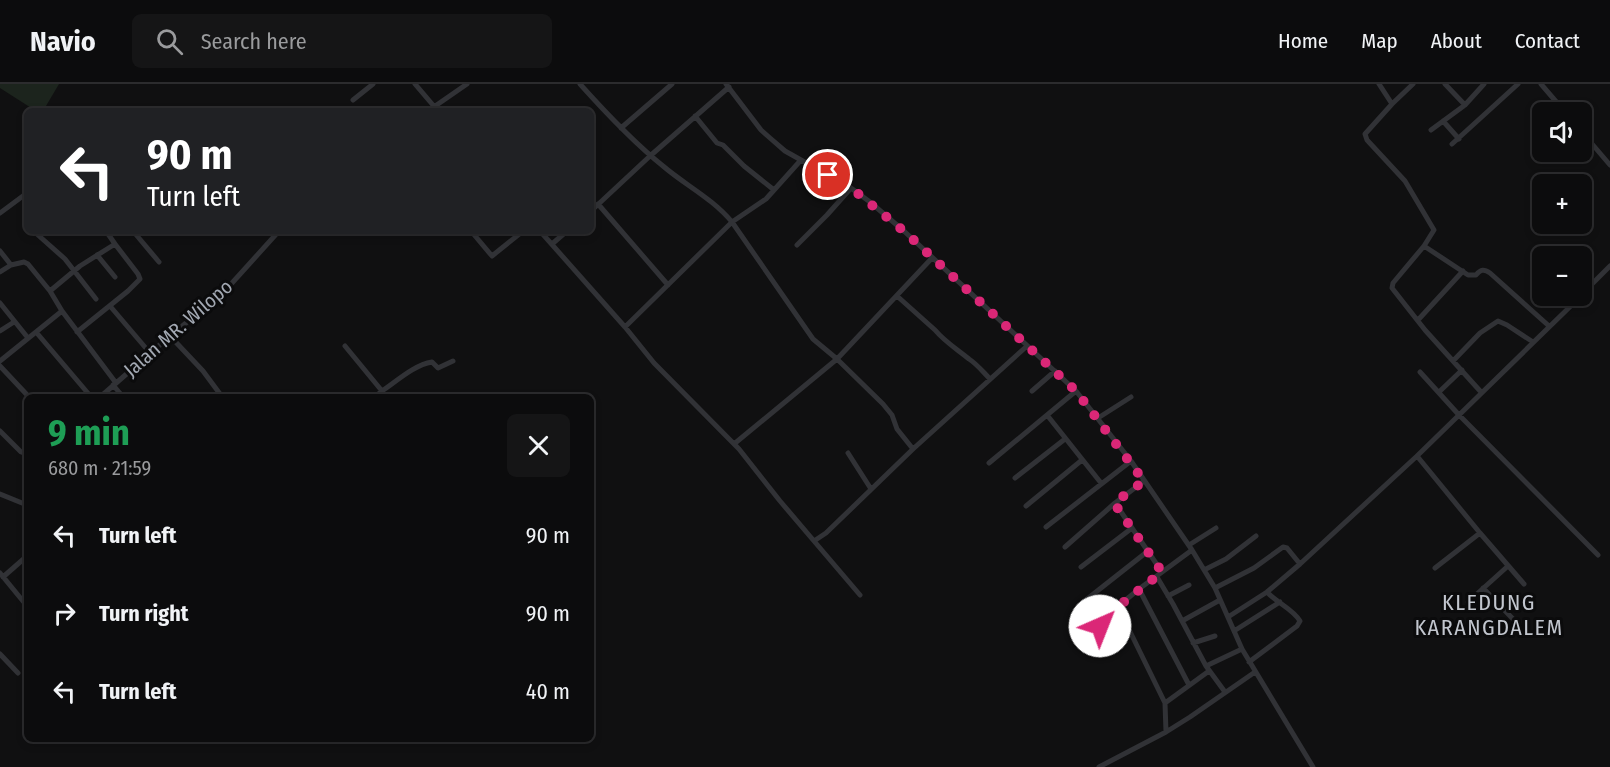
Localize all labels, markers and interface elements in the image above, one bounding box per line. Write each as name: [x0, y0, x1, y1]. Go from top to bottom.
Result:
search box: [132, 14, 552, 68]
text: Navio: [30, 25, 96, 58]
icon: search: [153, 25, 186, 58]
text: Search here: [201, 28, 307, 55]
text: Home: [1278, 28, 1328, 54]
text: Map: [1361, 28, 1398, 54]
text: About: [1431, 28, 1482, 54]
text: Contact: [1515, 28, 1580, 54]
map controls: [1532, 102, 1592, 306]
button: sound: [1532, 102, 1592, 162]
text: 90 m: [147, 130, 232, 180]
icon: left: [48, 132, 126, 210]
pin: [802, 149, 853, 200]
icon: arrive: [811, 158, 844, 191]
button: +: [1532, 174, 1592, 234]
text: Turn left: [147, 181, 240, 213]
button: −: [1532, 246, 1592, 306]
street label: Jalan MR. Wilopo: [119, 274, 237, 382]
text: 9 min: [48, 411, 130, 455]
button: close: [507, 414, 570, 477]
text: 680 m · 21:59: [48, 456, 151, 480]
icon: left: [48, 519, 81, 552]
text: Turn left: [99, 522, 177, 549]
text: 90 m: [526, 522, 570, 549]
district label: KLEDUNG KARANGDALEM: [1414, 589, 1564, 641]
position arrow: [1068, 594, 1132, 658]
icon: right: [48, 597, 81, 630]
text: Turn right: [99, 600, 188, 627]
text: 90 m: [526, 600, 570, 627]
icon: left: [48, 675, 81, 708]
text: Turn left: [99, 678, 177, 705]
text: 40 m: [526, 678, 570, 705]

